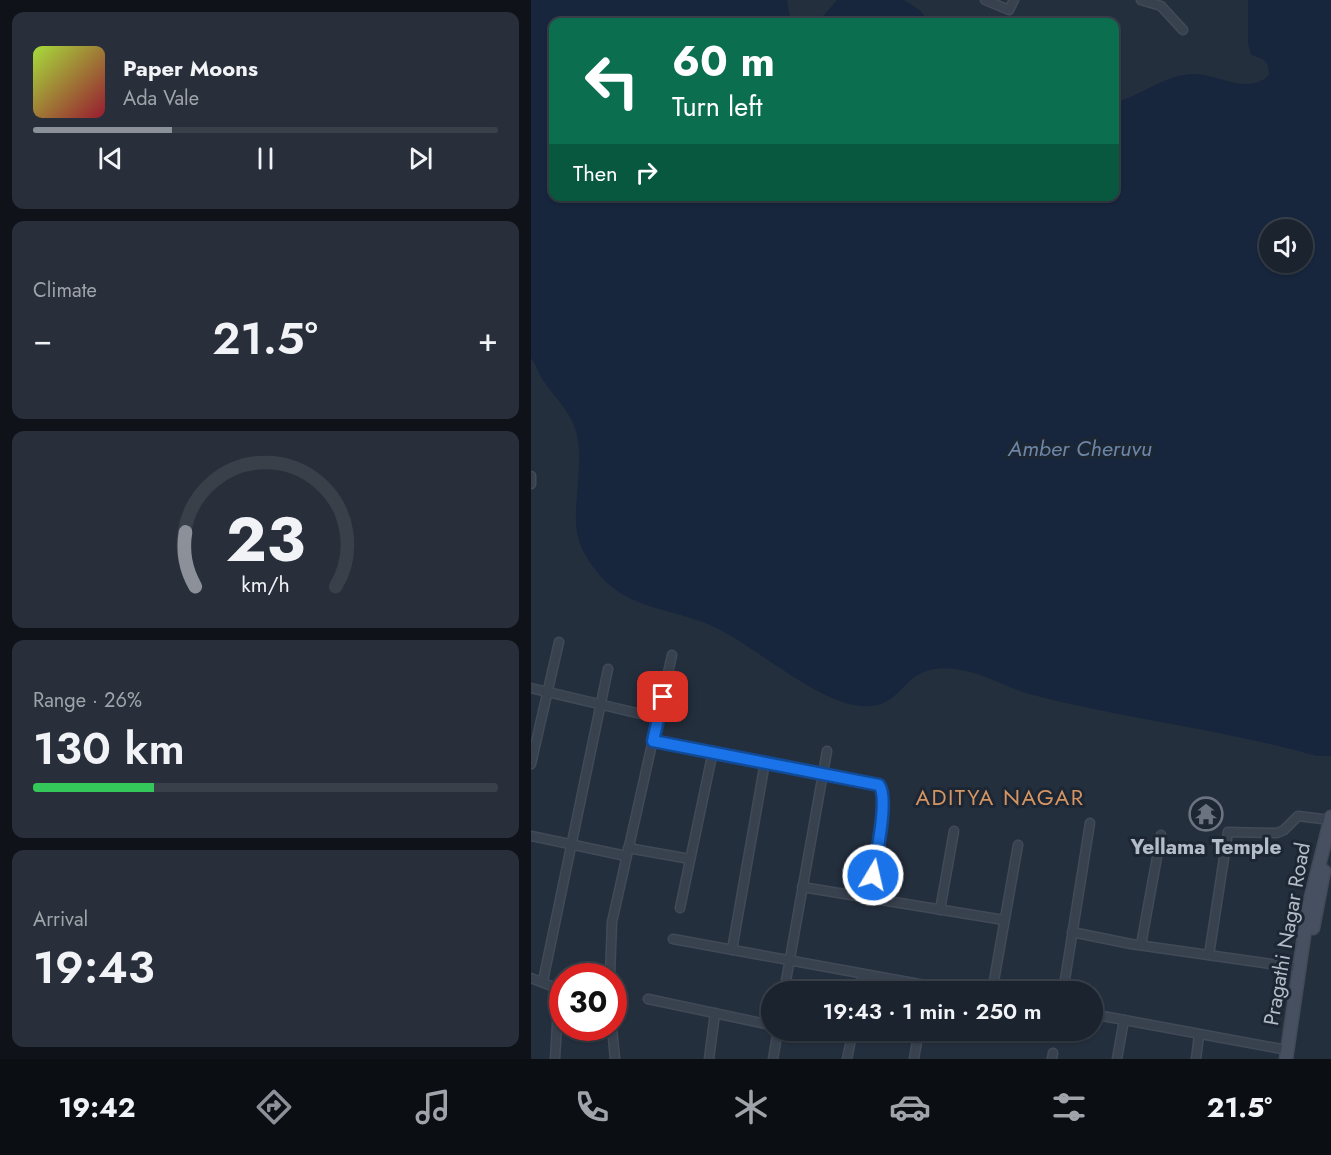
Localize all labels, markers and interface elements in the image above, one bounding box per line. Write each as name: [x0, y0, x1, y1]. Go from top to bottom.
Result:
text: 60 m: [672, 31, 775, 92]
icon: left: [573, 42, 651, 120]
text: Paper Moons: [123, 52, 258, 84]
text: Ada Vale: [123, 84, 199, 113]
text: Turn left: [672, 87, 762, 126]
icon: previous: [94, 142, 127, 175]
icon: pause: [249, 142, 282, 175]
icon: next: [404, 142, 437, 175]
icon: right: [630, 156, 663, 189]
text: Then: [573, 157, 618, 189]
map controls: [1259, 219, 1313, 273]
button: sound: [1259, 219, 1313, 273]
text: Climate: [33, 276, 97, 305]
text: 21.5°: [212, 306, 318, 371]
text: −: [33, 316, 52, 363]
text: +: [478, 316, 498, 363]
water label: Amber Cheruvu: [1007, 432, 1152, 464]
text: 23: [226, 494, 305, 584]
text: km/h: [241, 569, 290, 600]
pin: [637, 671, 688, 722]
icon: arrive: [646, 680, 679, 713]
text: Range · 26%: [33, 686, 142, 715]
text: 130 km: [33, 716, 185, 781]
district label: ADITYA NAGAR: [915, 781, 1085, 813]
temple icon: Yellama Temple: [1188, 796, 1224, 832]
place label: Yellama Temple: [1130, 832, 1281, 862]
street label: Pragathi Nagar Road: [1256, 840, 1318, 1028]
position arrow: [841, 843, 905, 907]
text: Arrival: [33, 905, 88, 934]
text: 19:43: [33, 935, 155, 1000]
speed limit sign: 30: [549, 963, 627, 1041]
text: 19:43 · 1 min · 250 m: [822, 995, 1042, 1027]
icon: directions: [253, 1086, 295, 1128]
icon: music: [412, 1086, 454, 1128]
icon: phone: [571, 1086, 613, 1128]
icon: climate: [730, 1086, 772, 1128]
icon: car: [889, 1086, 931, 1128]
icon: filters: [1048, 1086, 1090, 1128]
text: 19:42: [59, 1088, 136, 1127]
text: 21.5°: [1207, 1088, 1272, 1127]

